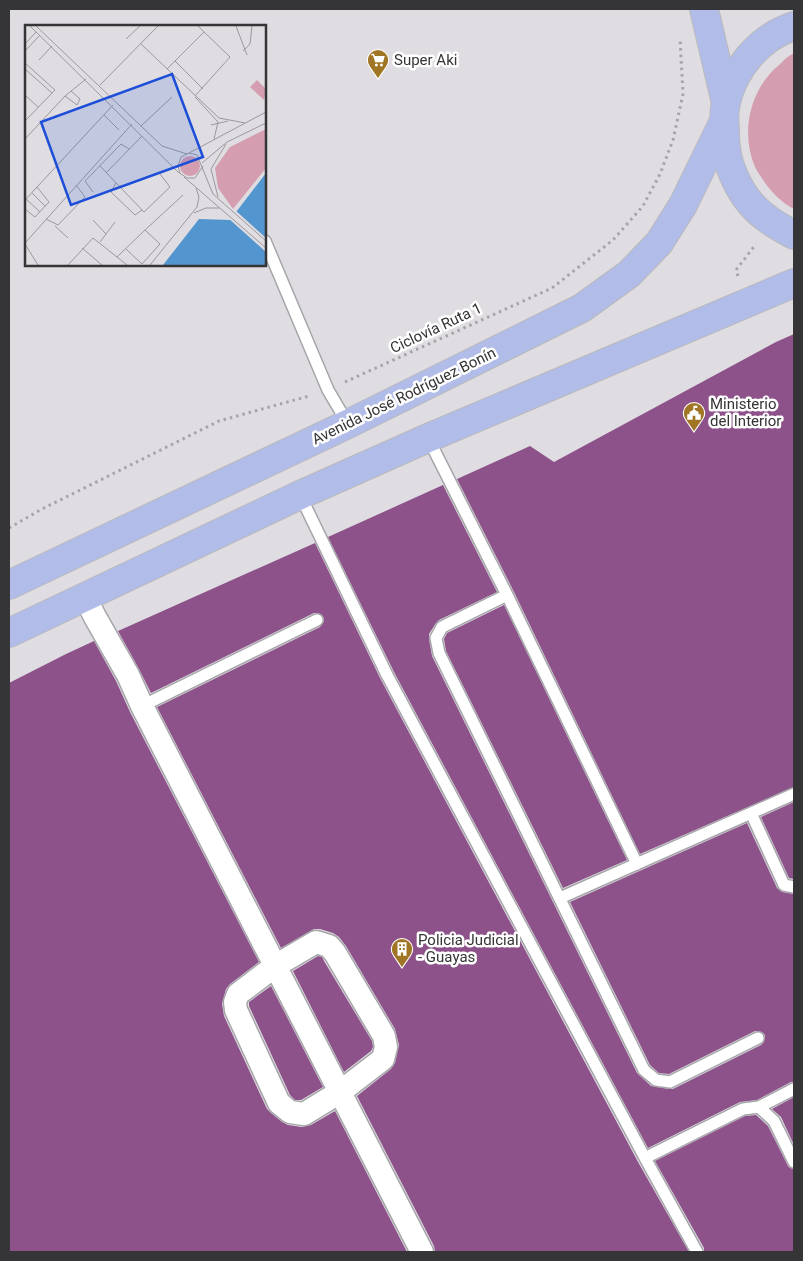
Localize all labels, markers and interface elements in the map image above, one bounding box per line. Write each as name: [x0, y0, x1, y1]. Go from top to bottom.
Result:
inset map: [25, 25, 266, 266]
supermarket icon: Super Aki: [366, 48, 390, 79]
place label: Super Aki: [394, 51, 457, 69]
street label: Ciclovía Ruta 1: [387, 299, 485, 357]
street label: Avenida José Rodríguez Bonín: [309, 344, 499, 448]
place label: Ministerio del Interior: [710, 395, 781, 430]
public building icon: Ministerio del Interior: [682, 401, 706, 432]
place label: Policia Judicial - Guayas: [418, 931, 519, 966]
building icon: Policia Judicial - Guayas: [390, 937, 414, 968]

